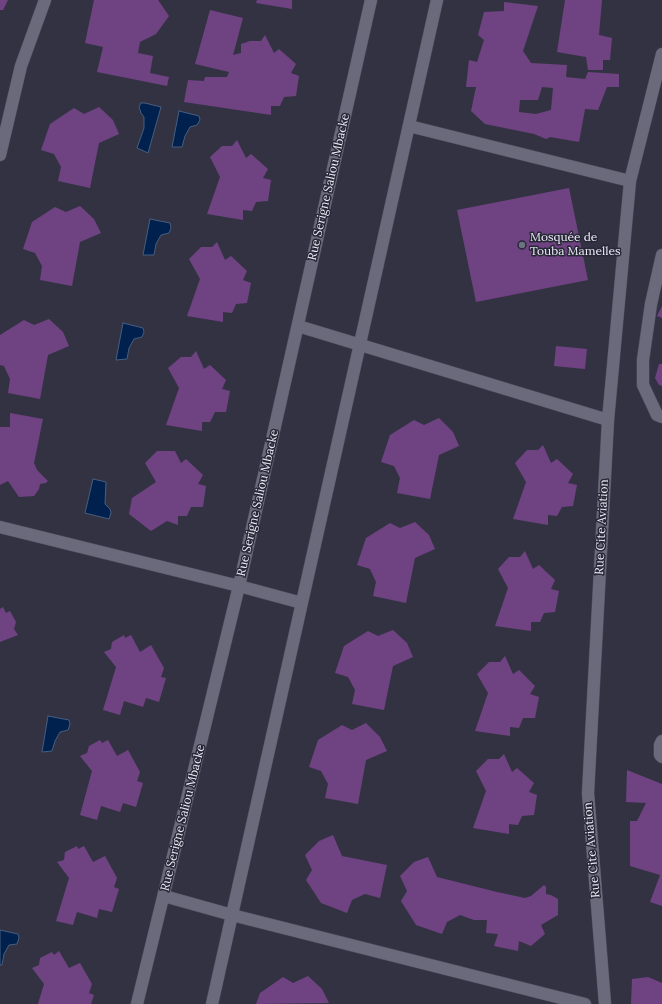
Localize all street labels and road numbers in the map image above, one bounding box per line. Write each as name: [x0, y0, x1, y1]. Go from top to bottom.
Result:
street label: Rue Serigne Saliou Mbacke: [305, 112, 353, 262]
street label: Rue Serigne Saliou Mbacke: [234, 428, 282, 578]
street label: Rue Cite Aviation: [592, 479, 612, 575]
street label: Rue Serigne Saliou Mbacke: [158, 743, 208, 893]
street label: Rue Cite Aviation: [581, 802, 603, 898]

